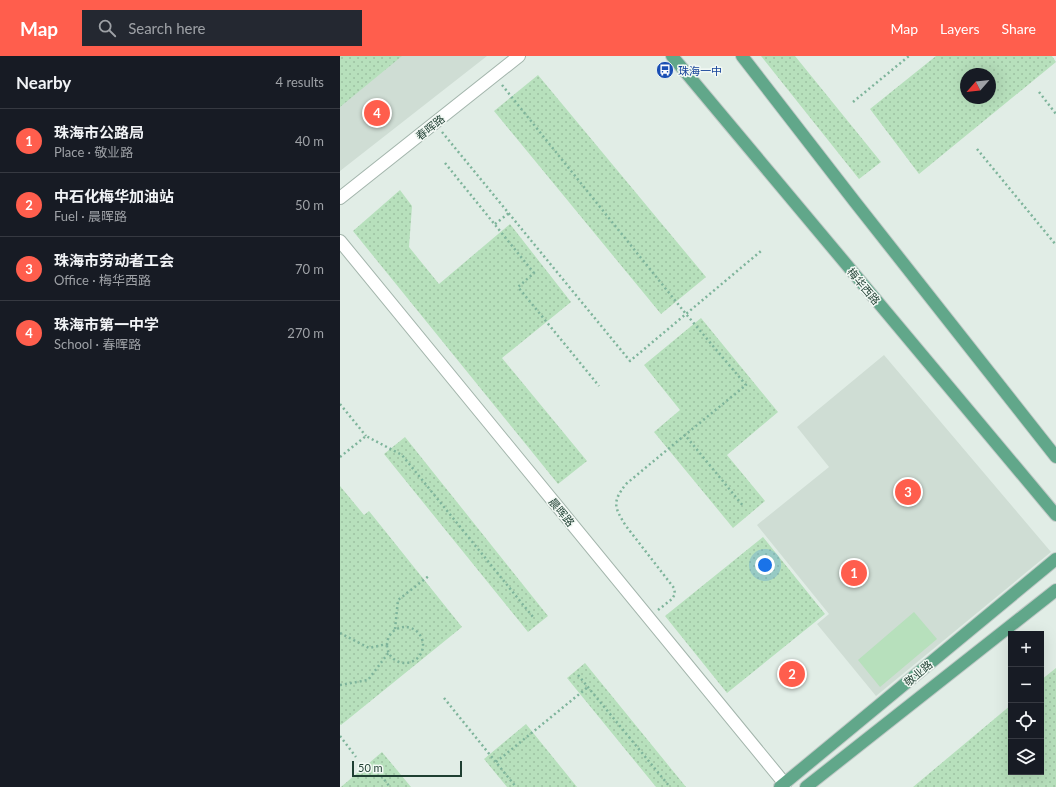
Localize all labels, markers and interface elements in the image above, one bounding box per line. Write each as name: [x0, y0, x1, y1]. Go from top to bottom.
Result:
search box: [82, 10, 362, 46]
text: Map: [20, 17, 58, 40]
icon: search: [96, 17, 118, 39]
text: Search here: [128, 19, 206, 37]
text: Map: [890, 20, 918, 37]
text: Layers: [940, 20, 980, 37]
text: Share: [1002, 20, 1036, 37]
bus stop icon: 珠海一中: [655, 60, 675, 80]
place label: 珠海一中: [678, 64, 722, 77]
north arrow: [960, 68, 996, 104]
text: Nearby: [16, 72, 71, 93]
text: 4 results: [276, 74, 324, 90]
pin: 4: [364, 98, 390, 128]
street label: 春晖路: [413, 112, 447, 142]
text: 珠海市公路局: [54, 123, 144, 141]
text: 1: [25, 133, 33, 149]
text: 40 m: [295, 133, 324, 149]
text: Place · 敬业路: [54, 144, 133, 160]
text: 中石化梅华加油站: [54, 187, 174, 205]
text: 2: [25, 197, 33, 213]
text: 50 m: [295, 197, 324, 213]
text: Fuel · 晨晖路: [54, 208, 127, 224]
text: 珠海市劳动者工会: [54, 251, 174, 269]
text: 3: [25, 261, 33, 277]
text: 70 m: [295, 261, 324, 277]
street label: 梅华西路: [845, 265, 883, 307]
text: Office · 梅华西路: [54, 272, 151, 288]
text: 珠海市第一中学: [54, 315, 159, 333]
text: 4: [25, 325, 33, 341]
text: 270 m: [287, 325, 324, 341]
text: School · 春晖路: [54, 336, 141, 352]
pin: 3: [895, 477, 921, 507]
street label: 晨晖路: [547, 495, 577, 529]
your location: [755, 555, 775, 575]
pin: 1: [841, 558, 867, 588]
map controls: [1008, 631, 1044, 775]
button: +: [1008, 631, 1044, 667]
street label: 敬业路: [901, 657, 935, 689]
pin: 2: [779, 659, 805, 689]
button: −: [1008, 667, 1044, 703]
button: locate: [1008, 703, 1044, 739]
button: layers: [1008, 739, 1044, 775]
scale bar: [352, 759, 462, 778]
text: 50 m: [358, 761, 383, 774]

